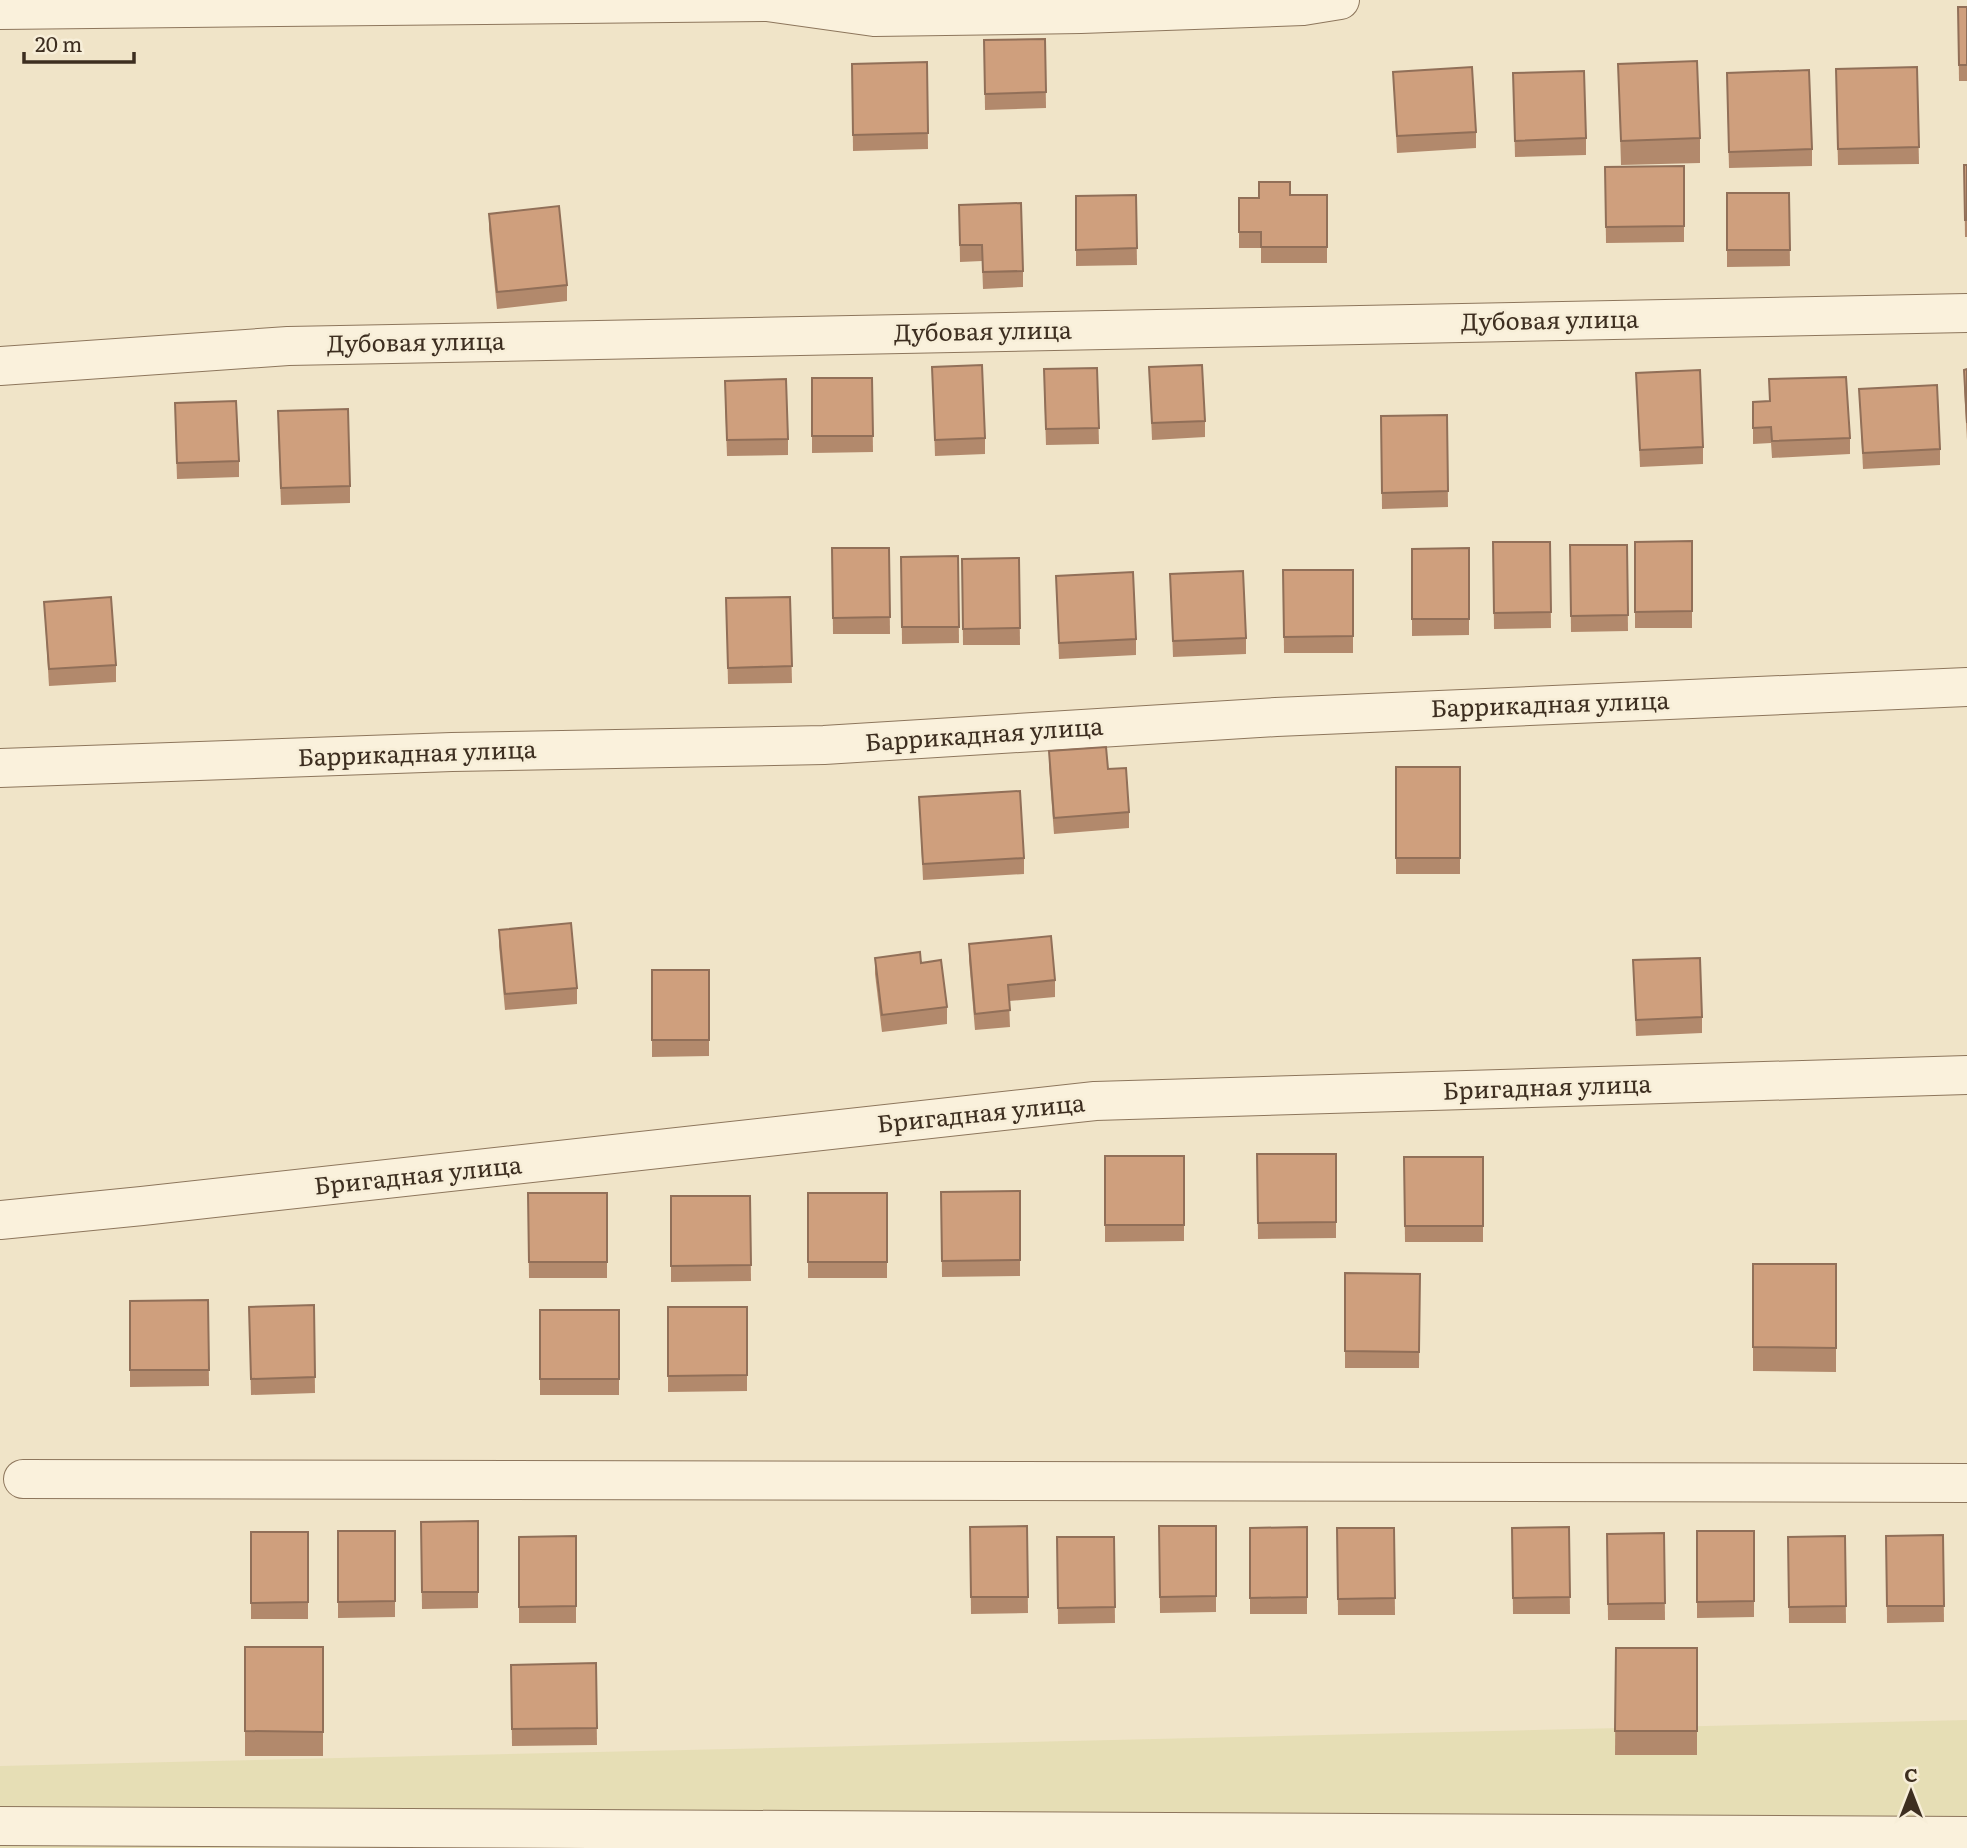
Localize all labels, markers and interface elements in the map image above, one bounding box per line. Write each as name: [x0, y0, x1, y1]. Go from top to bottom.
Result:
scale bar: [24, 21, 135, 65]
text: 20 m: [35, 27, 82, 58]
street label: Дубовая улица: [1461, 299, 1639, 338]
street label: Дубовая улица: [894, 310, 1072, 349]
street label: Дубовая улица: [327, 321, 505, 360]
street label: Баррикадная улица: [1430, 681, 1670, 724]
street label: Баррикадная улица: [863, 707, 1104, 758]
street label: Баррикадная улица: [297, 730, 537, 773]
street label: Бригадная улица: [1442, 1064, 1652, 1107]
street label: Бригадная улица: [875, 1083, 1086, 1140]
street label: Бригадная улица: [312, 1145, 523, 1202]
north arrow: [1876, 1757, 1946, 1827]
text: С: [1904, 1760, 1918, 1788]

